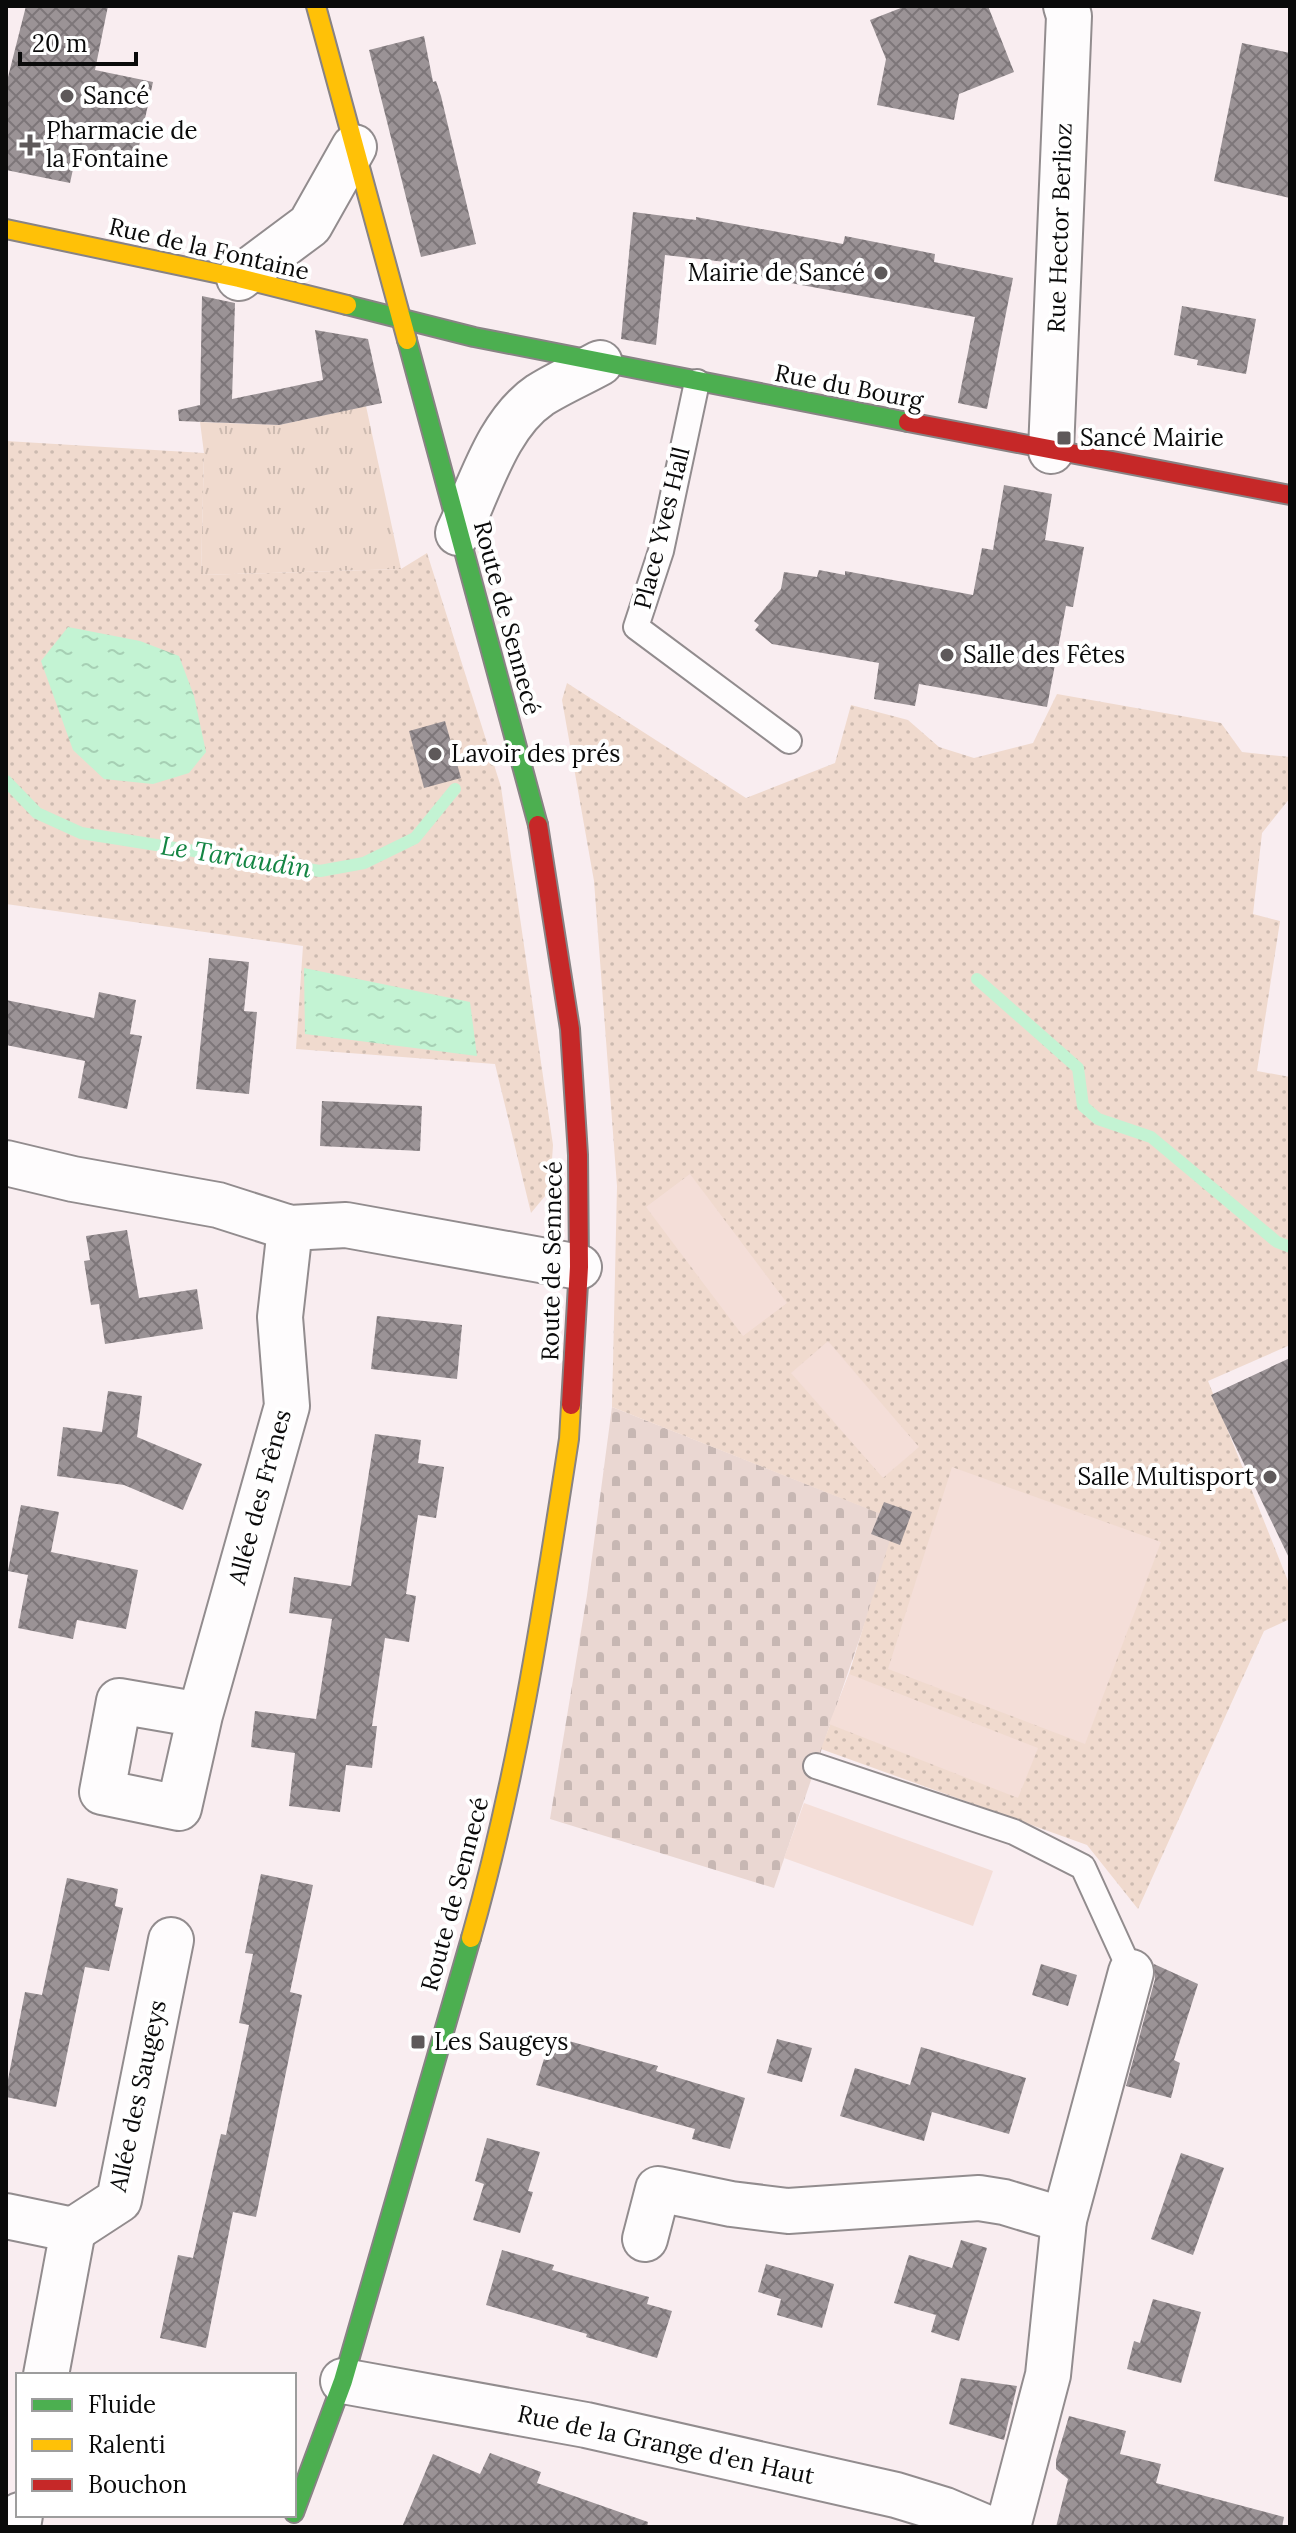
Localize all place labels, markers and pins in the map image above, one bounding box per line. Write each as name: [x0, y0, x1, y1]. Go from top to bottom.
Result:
place label: Sancé: [83, 80, 149, 111]
marker: Sancé: [58, 87, 76, 105]
place label: Pharmacie de la Fontaine: [46, 115, 198, 174]
marker: Pharmacie de la Fontaine: [21, 136, 39, 154]
place label: Mairie de Sancé: [687, 257, 865, 288]
marker: Mairie de Sancé: [872, 264, 890, 282]
place label: Sancé Mairie: [1080, 422, 1224, 453]
marker: Sancé Mairie: [1055, 429, 1073, 447]
place label: Salle des Fêtes: [963, 639, 1125, 670]
marker: Salle des Fêtes: [938, 646, 956, 664]
place label: Lavoir des prés: [451, 738, 620, 769]
marker: Lavoir des prés: [426, 745, 444, 763]
place label: Salle Multisport: [1077, 1461, 1255, 1492]
marker: Salle Multisport: [1261, 1468, 1279, 1486]
place label: Les Saugeys: [434, 2026, 568, 2057]
marker: Les Saugeys: [409, 2033, 427, 2051]

